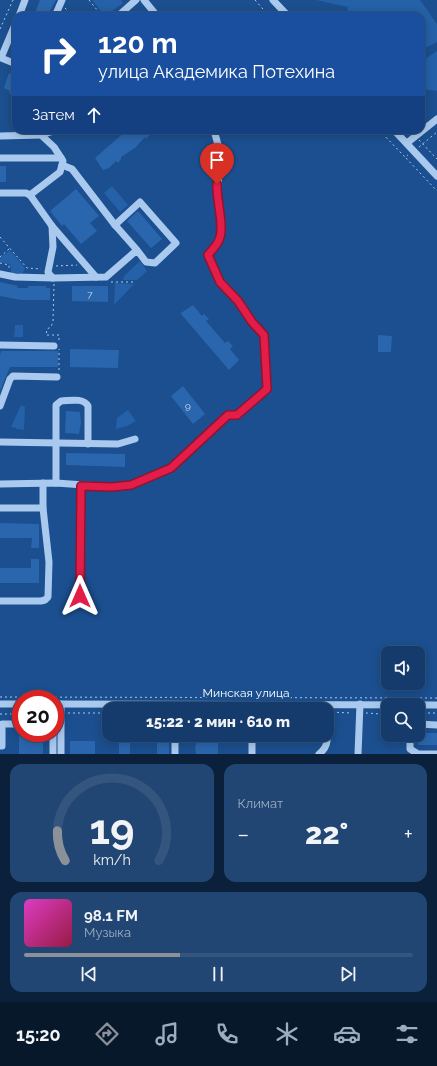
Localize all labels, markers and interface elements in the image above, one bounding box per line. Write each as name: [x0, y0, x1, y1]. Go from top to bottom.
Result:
text: 120 m: [98, 27, 178, 60]
icon: right: [32, 28, 84, 80]
text: улица Академика Потехина: [98, 61, 335, 82]
icon: ahead: [83, 104, 105, 126]
text: Затем: [32, 106, 75, 124]
pin: [200, 143, 234, 184]
icon: arrive: [206, 149, 228, 171]
house number: 7: [87, 289, 93, 300]
house number: 9: [185, 400, 191, 411]
position arrow: [59, 575, 101, 617]
map controls: [381, 646, 425, 742]
button: sound: [381, 646, 425, 690]
street label: Минская улица: [203, 686, 289, 700]
speed limit sign: 20: [12, 690, 64, 742]
button: search: [381, 698, 425, 742]
text: 15:22 · 2 мин · 610 m: [146, 713, 290, 731]
text: Климат: [238, 796, 283, 811]
text: 19: [89, 805, 134, 854]
text: 22°: [305, 816, 348, 851]
text: −: [238, 821, 249, 847]
text: +: [404, 821, 413, 847]
text: km/h: [93, 852, 131, 868]
text: 98.1 FM: [84, 907, 138, 925]
text: Музыка: [84, 925, 131, 940]
icon: previous: [78, 963, 100, 985]
icon: pause: [207, 963, 229, 985]
icon: next: [337, 963, 359, 985]
icon: directions: [93, 1020, 121, 1048]
icon: music: [153, 1020, 181, 1048]
icon: phone: [213, 1020, 241, 1048]
icon: climate: [273, 1020, 301, 1048]
icon: car: [333, 1020, 361, 1048]
icon: filters: [393, 1020, 421, 1048]
text: 15:20: [16, 1024, 61, 1045]

